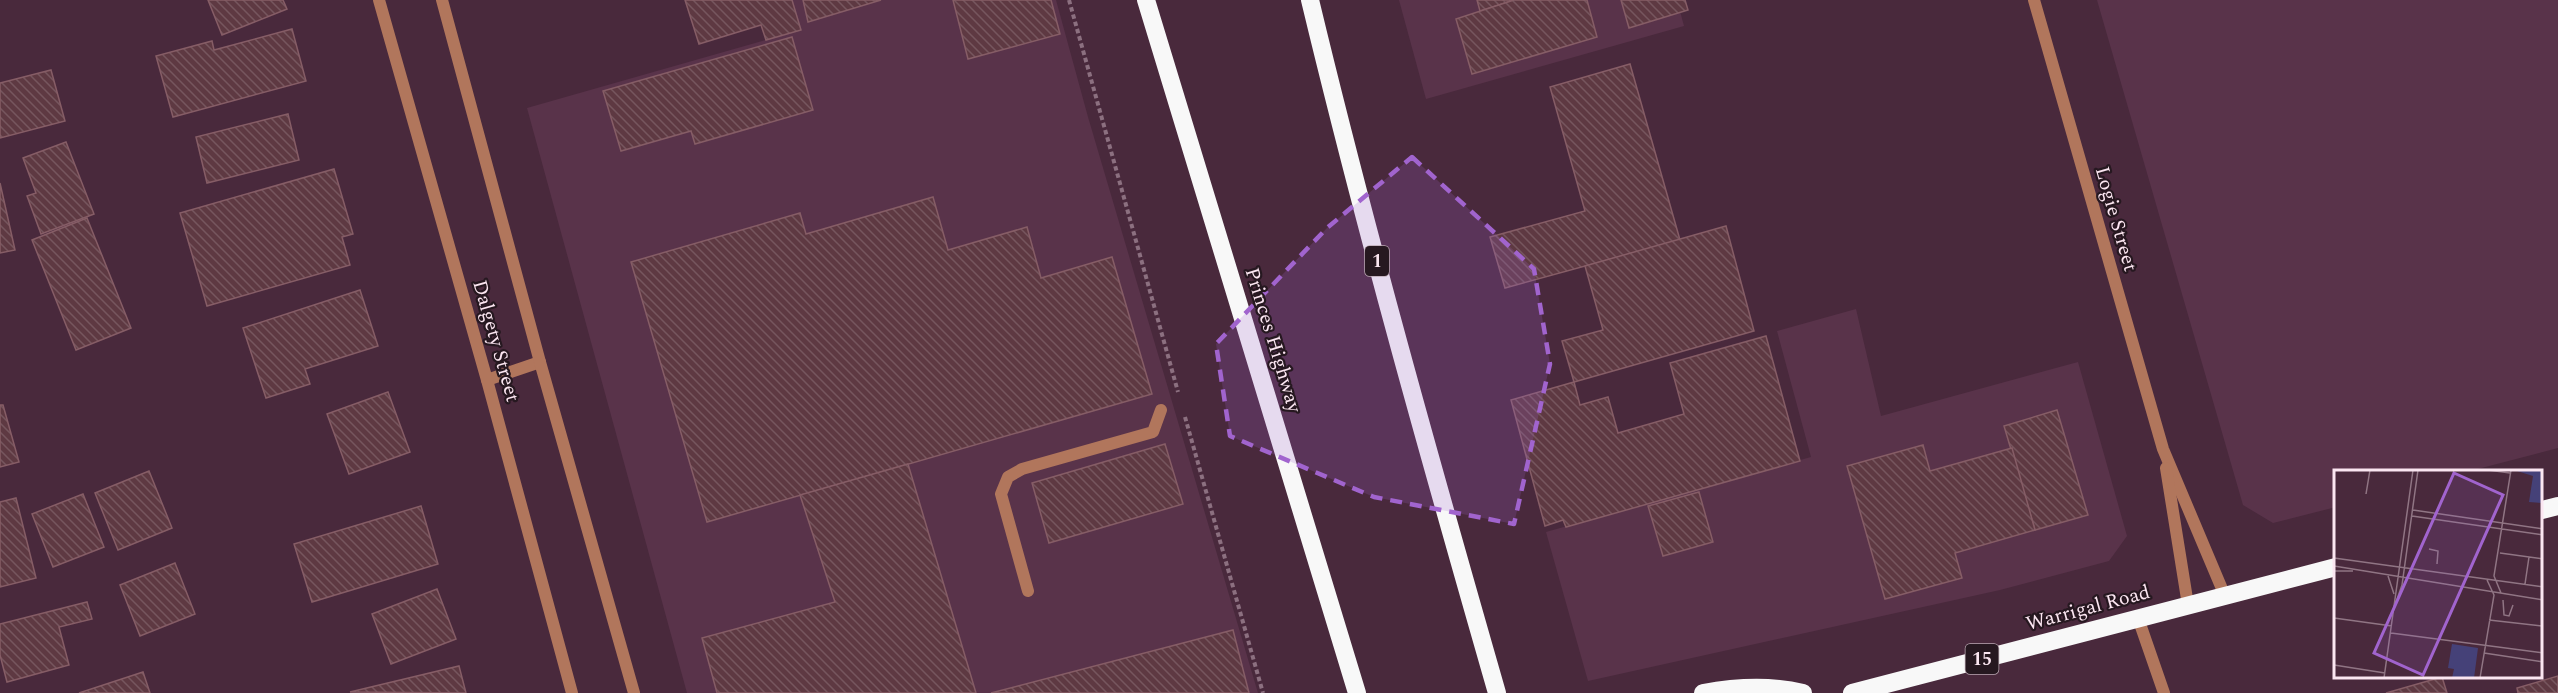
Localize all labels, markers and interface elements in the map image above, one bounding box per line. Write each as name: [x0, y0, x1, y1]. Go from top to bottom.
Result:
street label: Logie Street: [2087, 163, 2145, 275]
road number: 1: [1365, 246, 1389, 276]
street label: Princes Highway: [1237, 264, 1310, 418]
street label: Dalgety Street: [464, 276, 528, 406]
inset map: [2334, 470, 2543, 678]
street label: Warrigal Road: [2023, 577, 2153, 639]
road number: 15: [1966, 644, 1998, 674]

